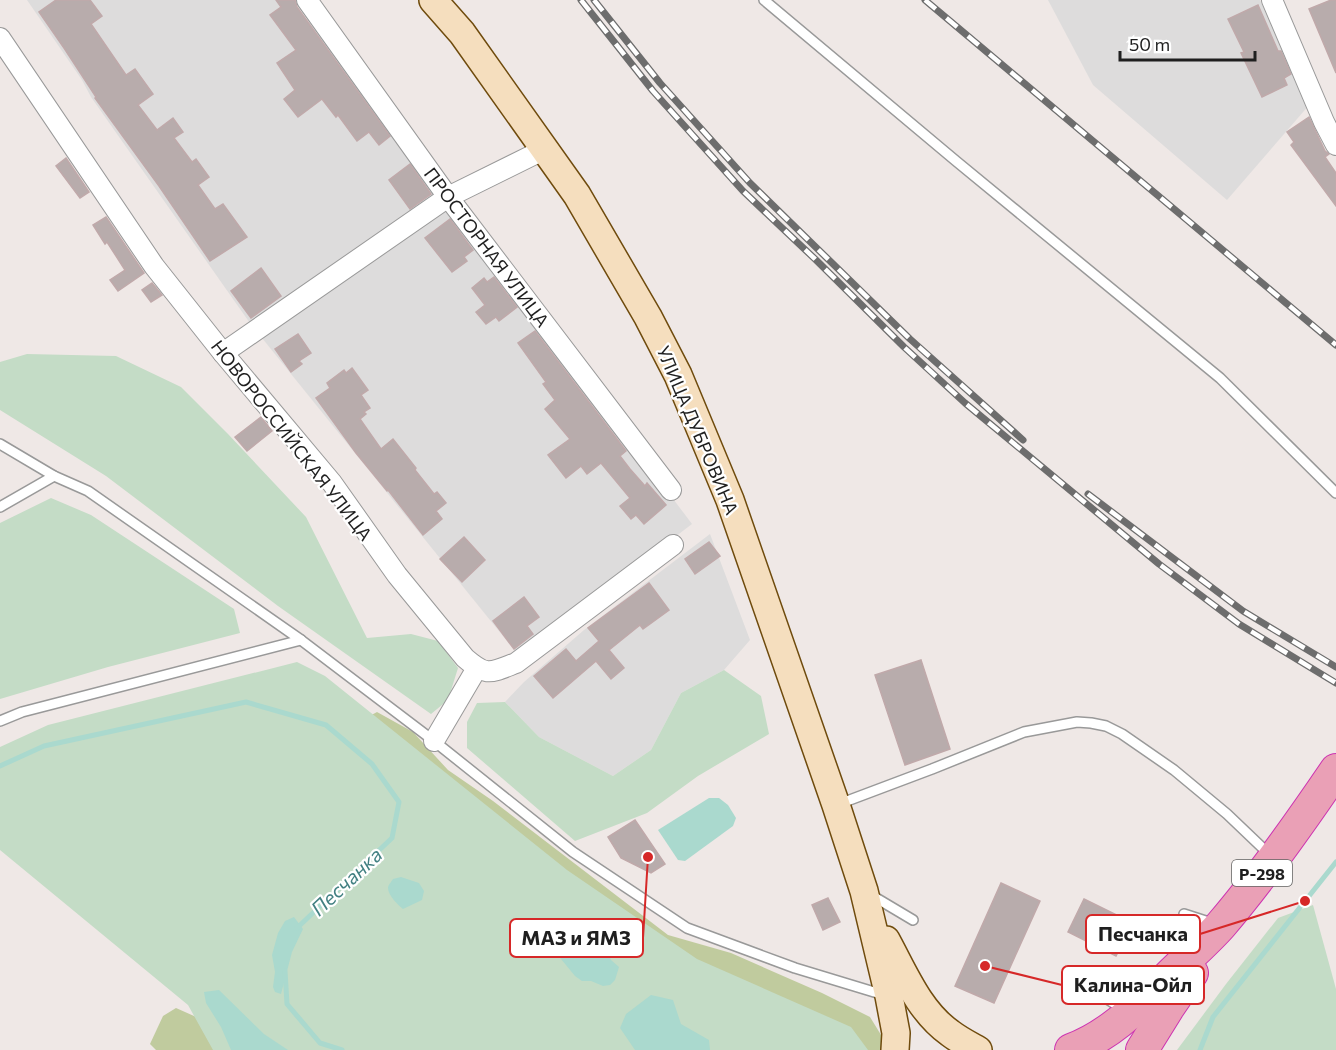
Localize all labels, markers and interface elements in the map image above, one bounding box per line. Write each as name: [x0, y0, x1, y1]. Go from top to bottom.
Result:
scale bar: [1120, 24, 1255, 62]
text: 50 m: [1129, 33, 1170, 55]
street label: ПРОСТОРНАЯ УЛИЦА: [420, 163, 554, 331]
street label: НОВОРОССИЙСКАЯ УЛИЦА: [207, 335, 377, 545]
street label: УЛИЦА ДУБРОВИНА: [652, 342, 744, 518]
water label: Песчанка: [305, 842, 387, 920]
road number: Р-298: [1232, 860, 1292, 886]
callout: Песчанка: [1086, 915, 1200, 953]
callout: МАЗ и ЯМЗ: [510, 919, 643, 957]
text: Песчанка: [1098, 921, 1188, 945]
text: МАЗ и ЯМЗ: [521, 925, 631, 949]
callout: Калина-Ойл: [1062, 966, 1204, 1004]
text: Калина-Ойл: [1074, 972, 1192, 996]

